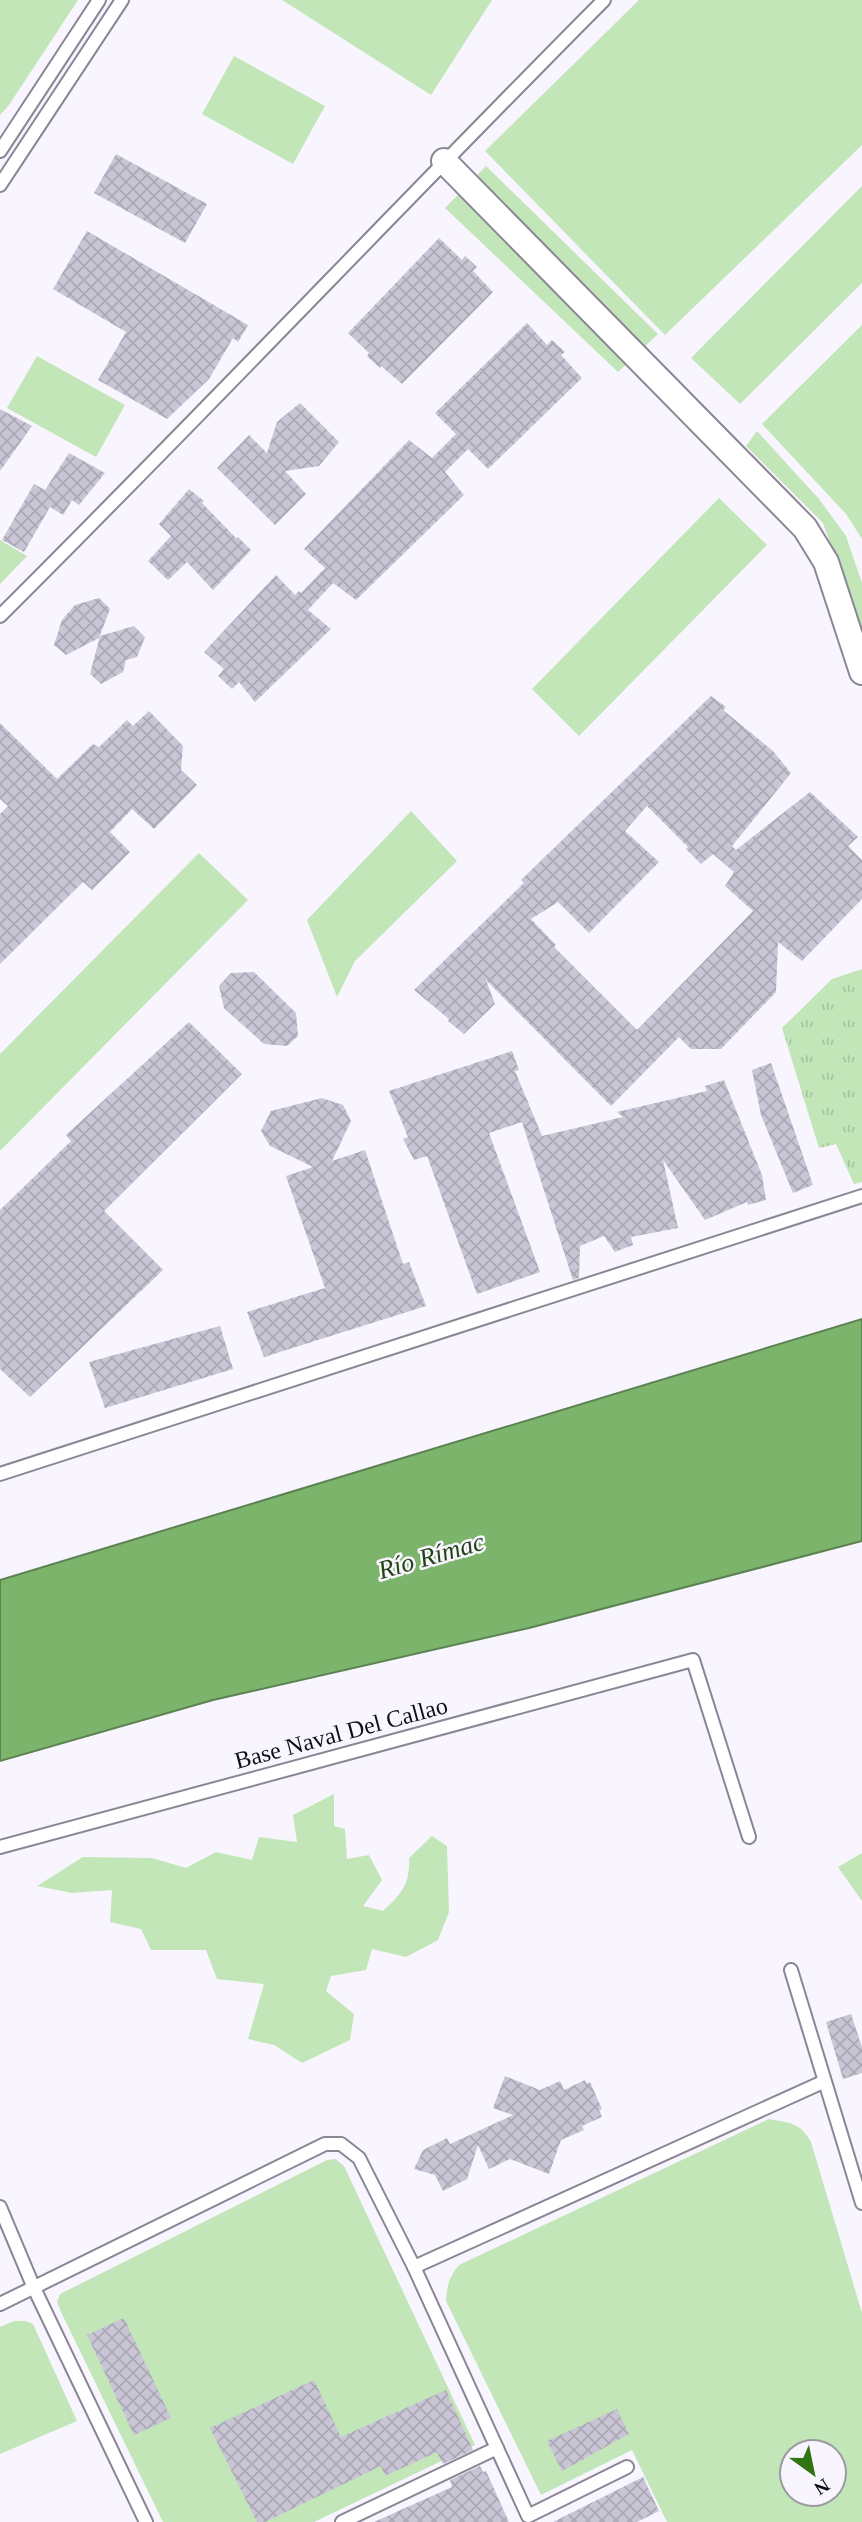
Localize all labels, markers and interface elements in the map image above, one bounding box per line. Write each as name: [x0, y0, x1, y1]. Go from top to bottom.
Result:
water label: Río Rímac: [374, 1527, 488, 1585]
street label: Base Naval Del Callao: [232, 1692, 450, 1774]
north arrow: [778, 2438, 848, 2508]
text: N: [810, 2474, 833, 2500]

